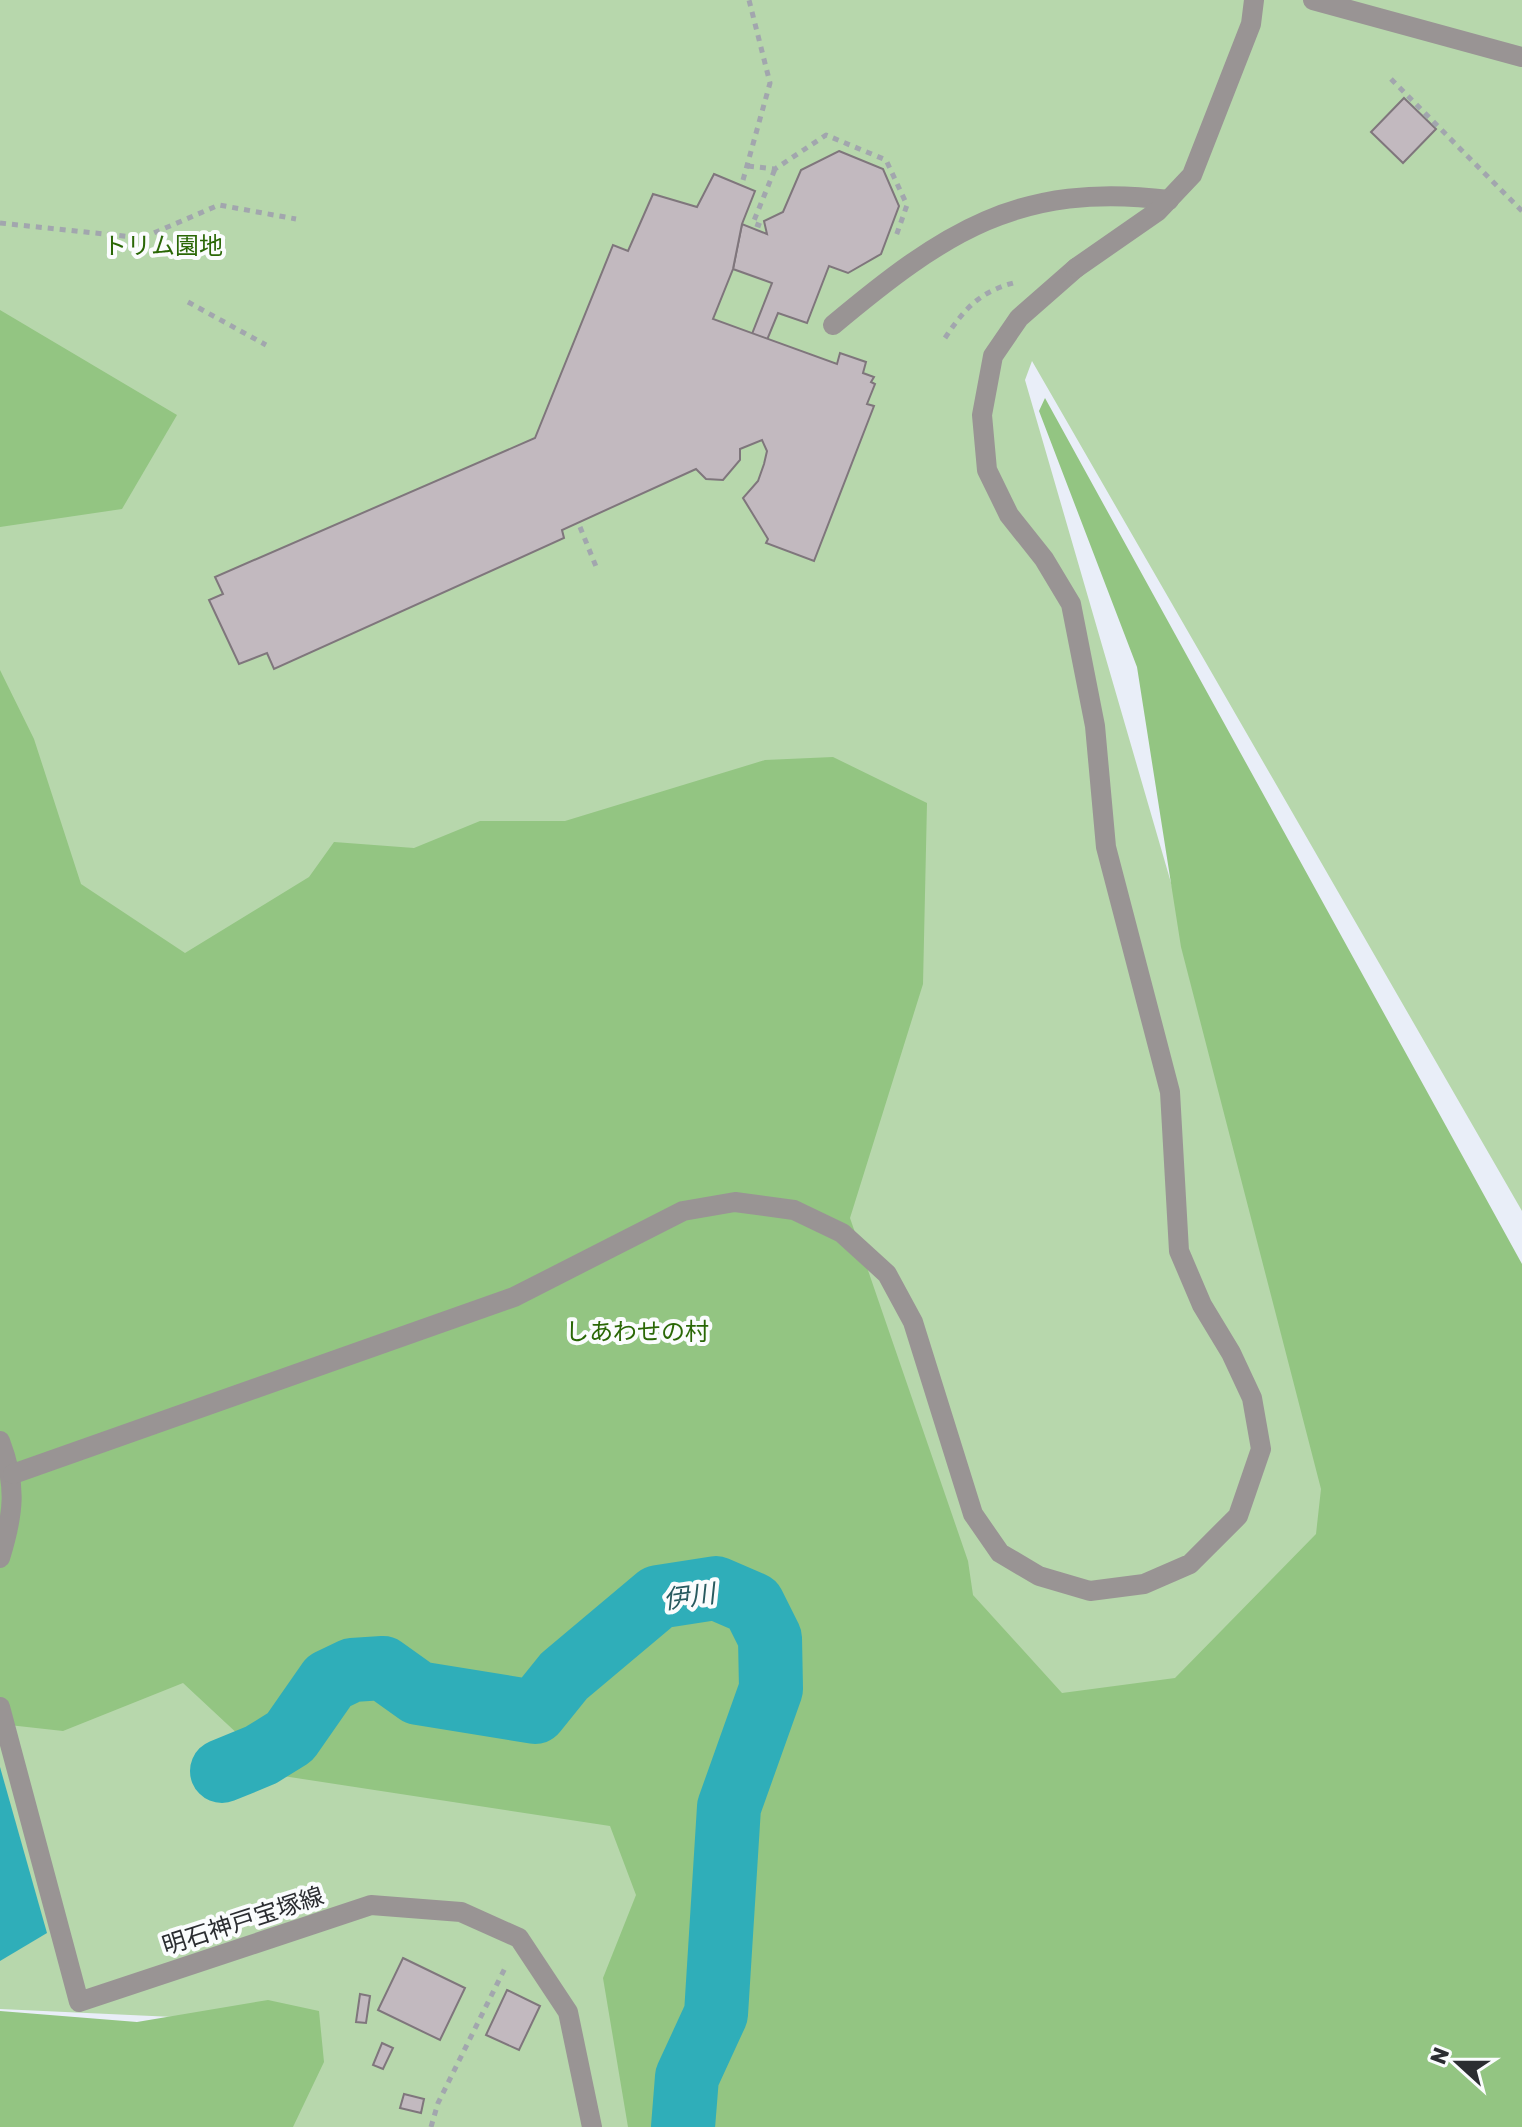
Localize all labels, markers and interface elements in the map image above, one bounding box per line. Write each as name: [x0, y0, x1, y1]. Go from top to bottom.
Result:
park label: トリム園地: [103, 232, 223, 260]
park label: しあわせの村: [565, 1318, 709, 1346]
water label: 伊川: [661, 1578, 720, 1616]
street label: 明石神戸宝塚線: [159, 1882, 327, 1960]
north arrow: [1418, 2023, 1498, 2103]
text: N: [1424, 2044, 1455, 2068]

